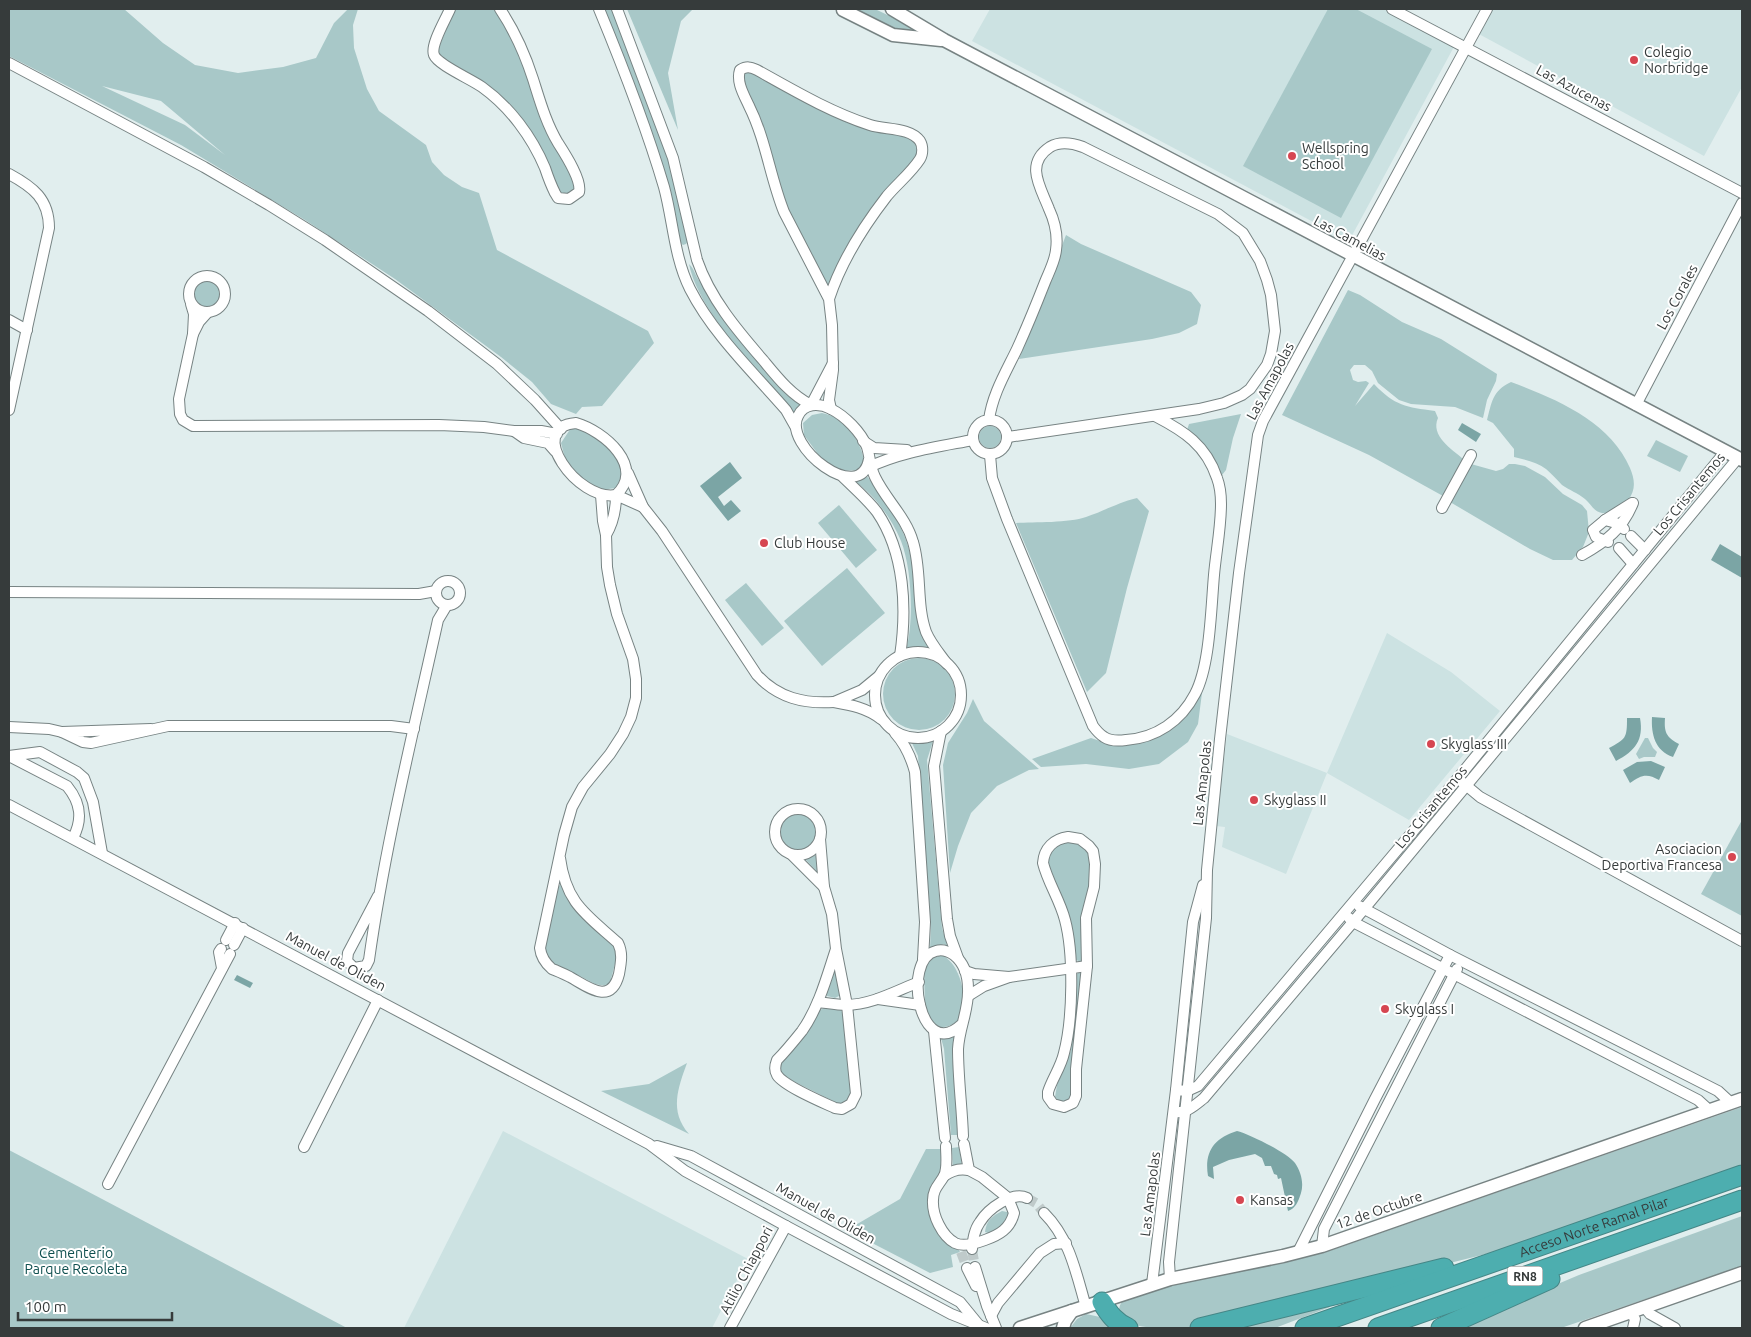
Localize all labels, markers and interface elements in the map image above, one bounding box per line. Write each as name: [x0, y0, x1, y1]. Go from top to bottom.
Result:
place label: Colegio Norbridge: [1644, 44, 1708, 76]
marker: Colegio Norbridge: [1628, 54, 1640, 66]
street label: Las Azucenas: [1534, 61, 1614, 115]
place label: Wellspring School: [1302, 140, 1369, 172]
marker: Wellspring School: [1286, 150, 1298, 162]
street label: Las Camelias: [1311, 212, 1389, 264]
street label: Los Corales: [1653, 262, 1701, 332]
street label: Las Amapolas: [1243, 340, 1297, 422]
street label: Los Crisantemos: [1650, 450, 1728, 538]
place label: Club House: [774, 535, 845, 551]
marker: Club House: [758, 537, 770, 549]
place label: Skyglass III: [1441, 736, 1507, 752]
marker: Skyglass III: [1425, 738, 1437, 750]
street label: Las Amapolas: [1190, 740, 1214, 826]
street label: Los Crisantemos: [1392, 763, 1470, 851]
place label: Skyglass II: [1264, 792, 1327, 808]
marker: Skyglass II: [1248, 794, 1260, 806]
place label: Asociacion Deportiva Francesa: [1602, 841, 1722, 873]
marker: Asociacion Deportiva Francesa: [1726, 851, 1738, 863]
street label: Manuel de Oliden: [283, 928, 389, 994]
place label: Skyglass I: [1395, 1001, 1454, 1017]
marker: Skyglass I: [1379, 1003, 1391, 1015]
street label: Las Amapolas: [1137, 1151, 1163, 1237]
street label: Manuel de Oliden: [774, 1179, 878, 1247]
street label: 12 de Octubre: [1334, 1188, 1424, 1232]
place label: Kansas: [1250, 1192, 1293, 1208]
street label: Acceso Norte Ramal Pilar: [1517, 1193, 1671, 1260]
marker: Kansas: [1234, 1194, 1246, 1206]
street label: Atilio Chiappori: [716, 1223, 776, 1317]
park label: Cementerio Parque Recoleta: [25, 1245, 128, 1277]
road number: RN8: [1508, 1266, 1542, 1285]
scale bar: [18, 1290, 171, 1322]
text: 100 m: [25, 1298, 67, 1315]

